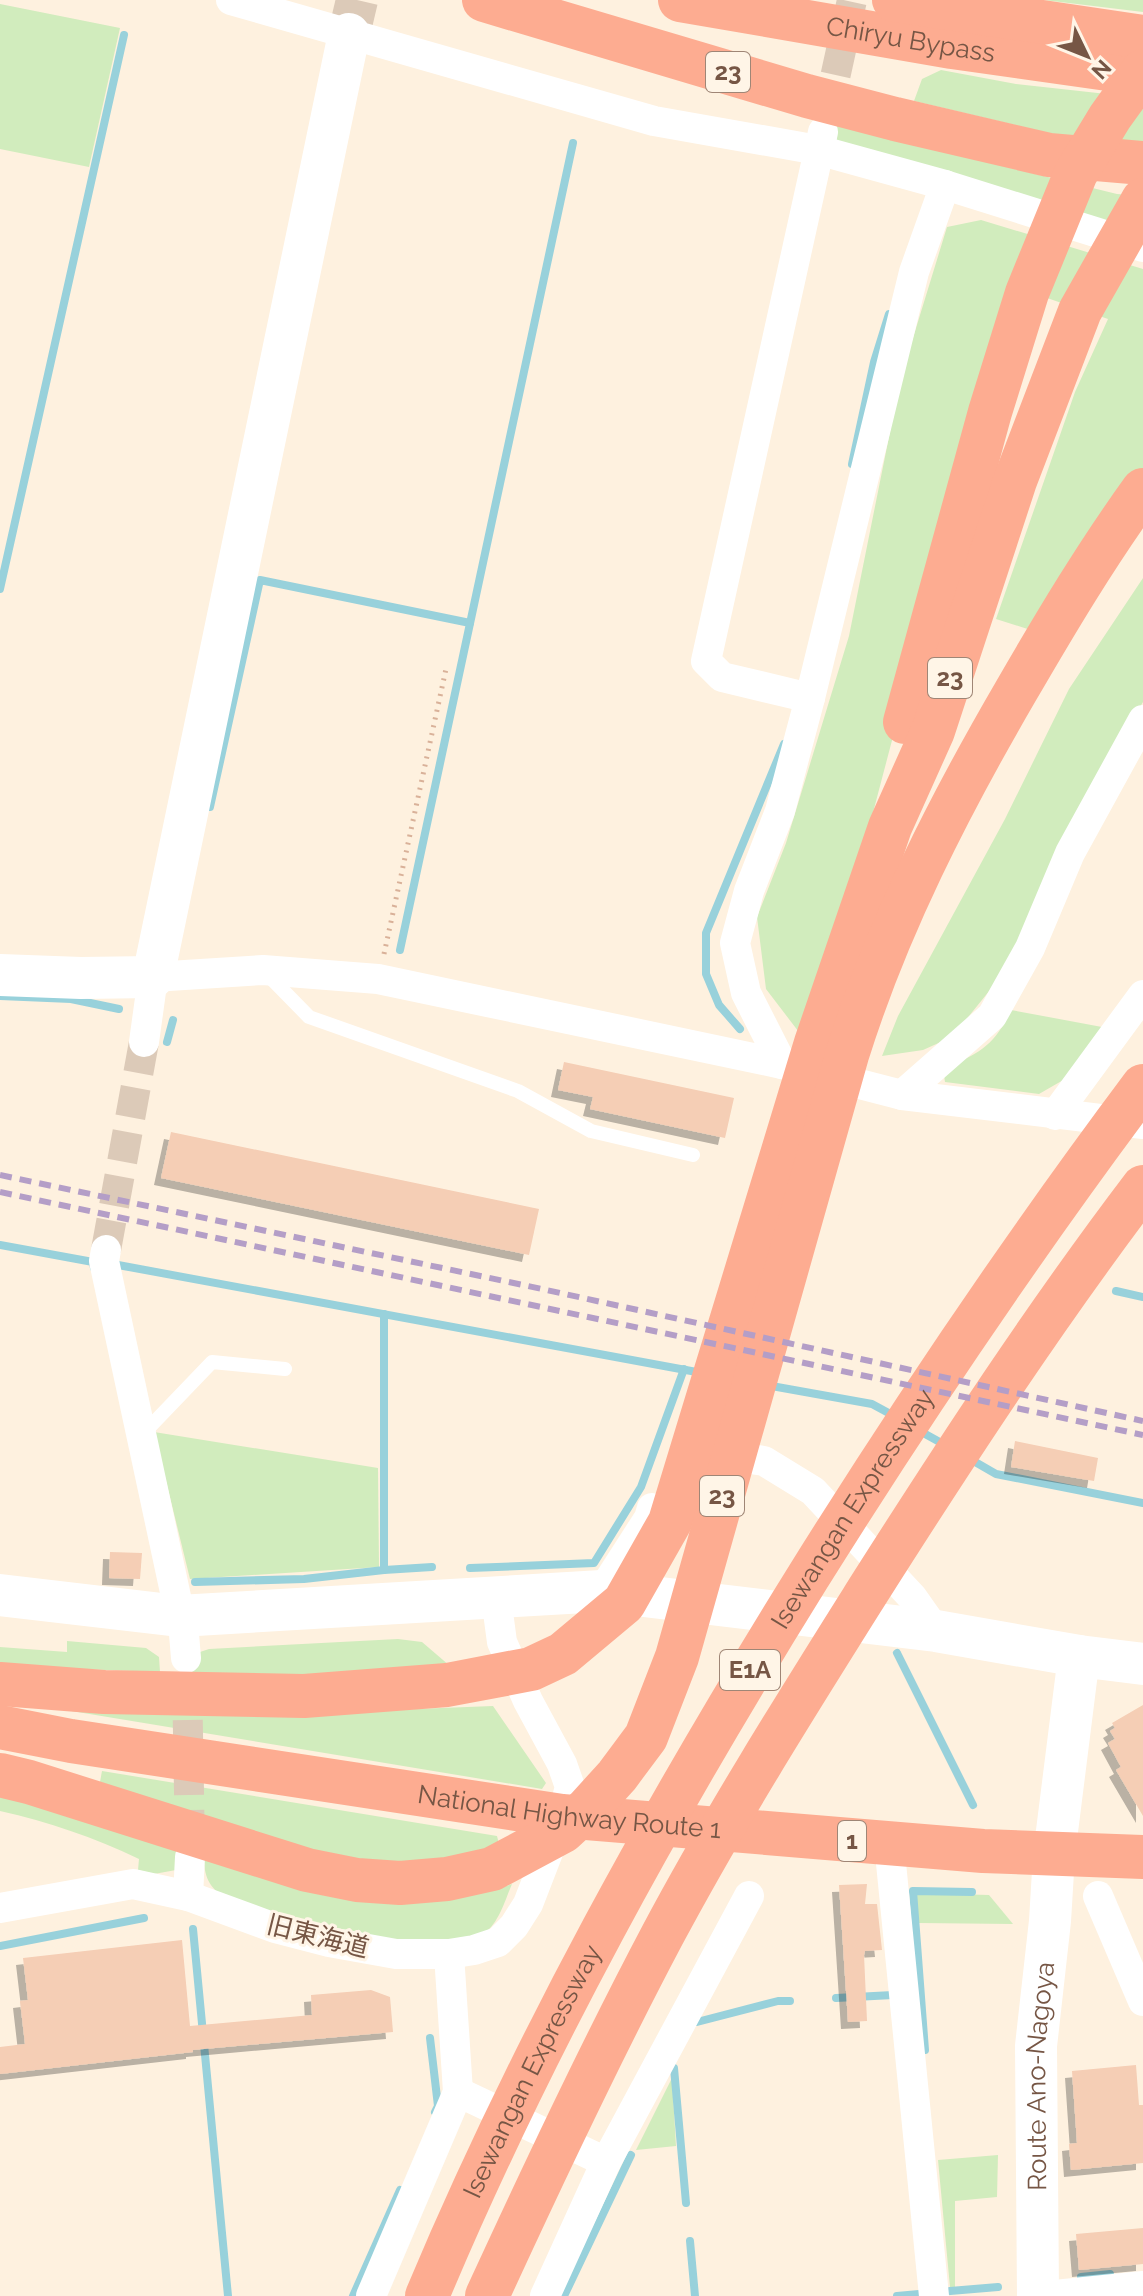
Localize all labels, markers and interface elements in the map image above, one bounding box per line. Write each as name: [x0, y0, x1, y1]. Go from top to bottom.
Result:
street label: Chiryu Bypass: [824, 11, 997, 68]
north arrow: [1047, 16, 1127, 96]
road number: 23: [706, 52, 750, 92]
text: N: [1086, 55, 1117, 85]
road number: 23: [928, 658, 972, 698]
street label: Isewangan Expressway: [765, 1383, 940, 1634]
road number: 23: [700, 1476, 744, 1516]
road number: E1A: [720, 1650, 780, 1690]
street label: National Highway Route 1: [416, 1779, 722, 1844]
road number: 1: [838, 1821, 866, 1861]
street label: 旧東海道: [264, 1909, 372, 1963]
street label: Isewangan Expressway: [457, 1940, 607, 2203]
street label: Route Ano-Nagoya: [1020, 1960, 1060, 2191]

